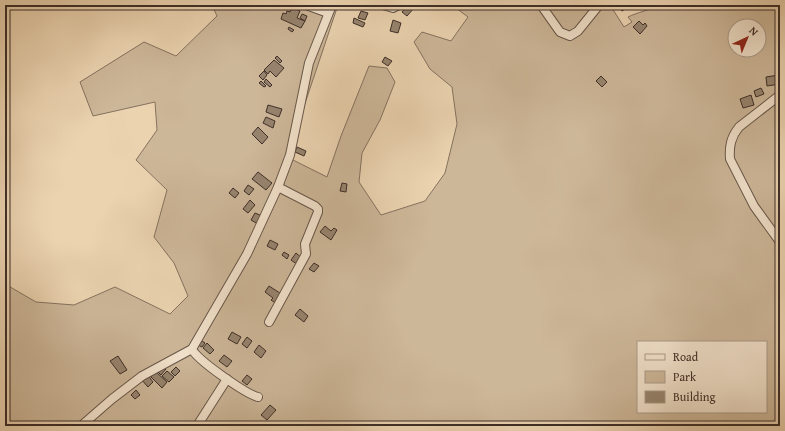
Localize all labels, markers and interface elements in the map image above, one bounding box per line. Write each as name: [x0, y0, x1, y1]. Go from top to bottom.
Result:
north arrow: [727, 18, 767, 58]
text: N: [746, 22, 763, 40]
legend: [637, 341, 767, 413]
text: Road: [673, 348, 699, 365]
text: Park: [673, 368, 697, 385]
text: Building: [673, 388, 716, 405]

